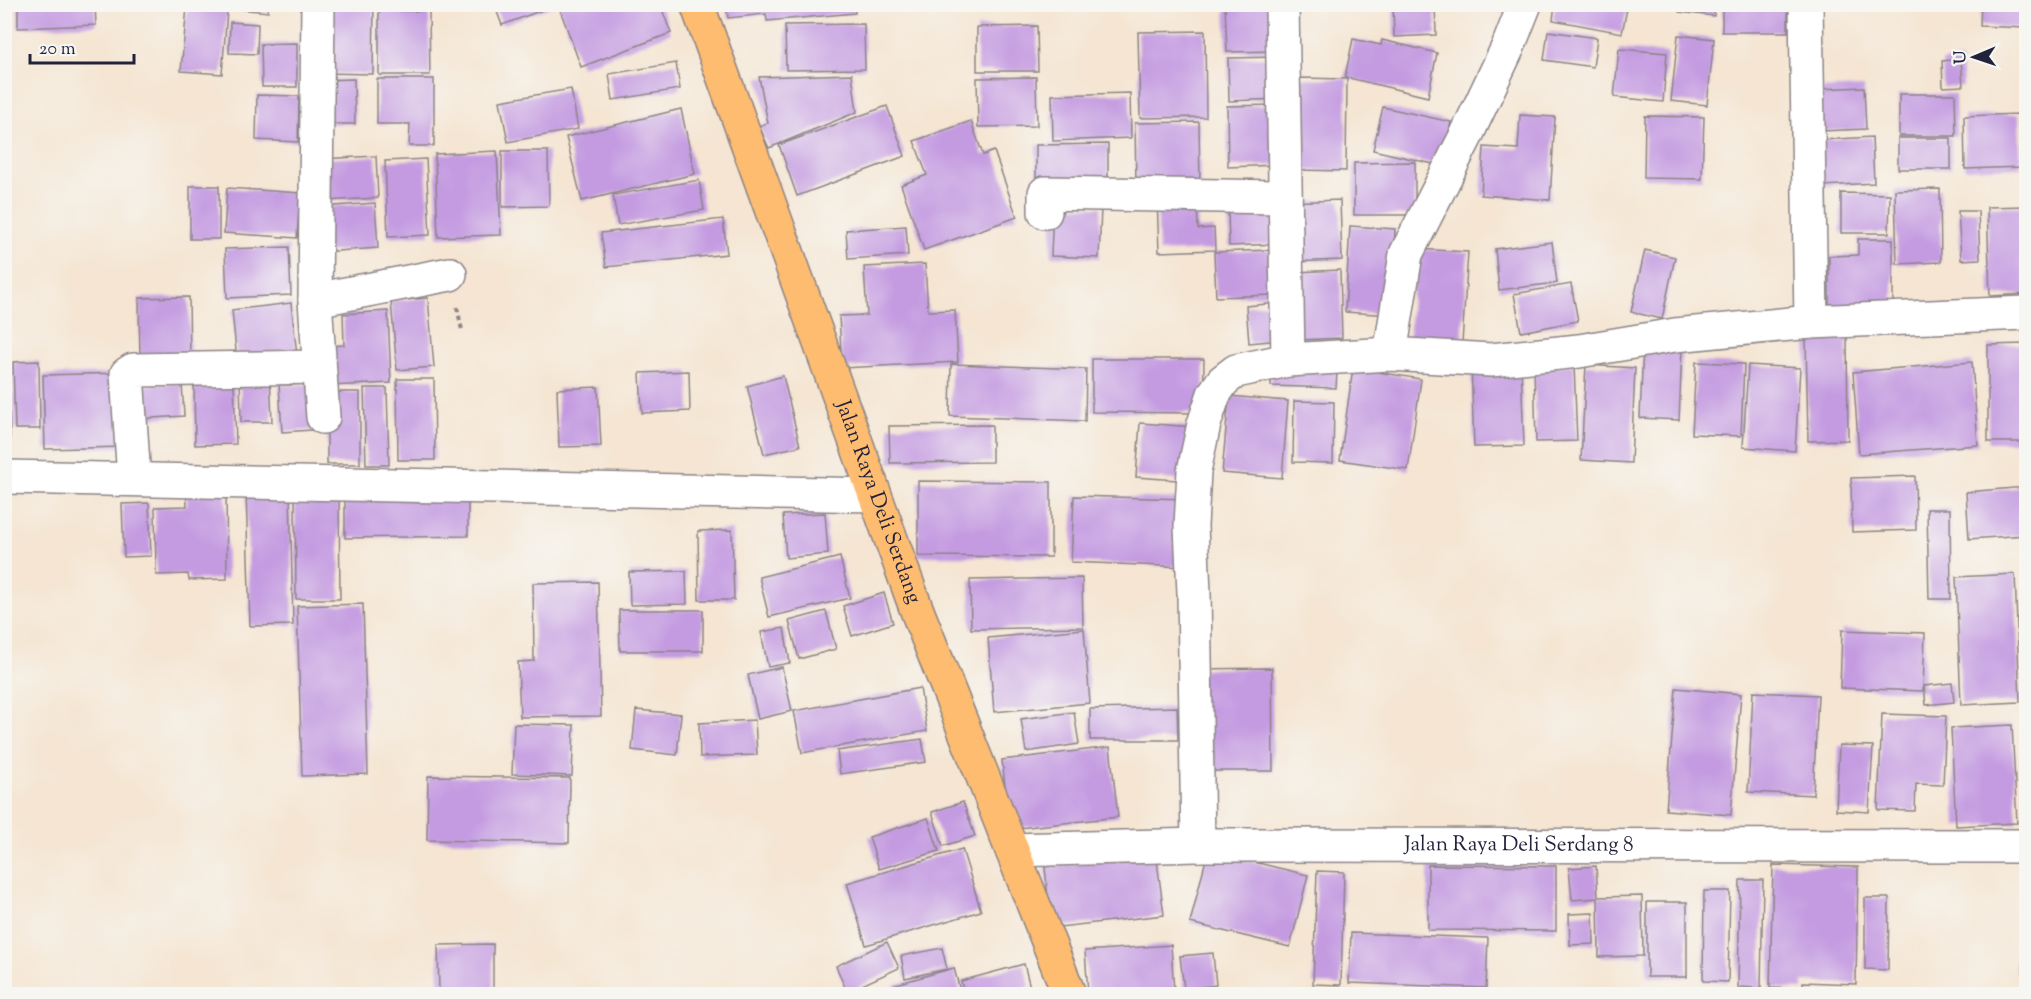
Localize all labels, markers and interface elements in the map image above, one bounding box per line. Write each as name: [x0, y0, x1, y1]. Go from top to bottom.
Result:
scale bar: [30, 27, 134, 65]
north arrow: [1944, 27, 2004, 87]
text: 20 m: [39, 37, 76, 63]
text: U: [1950, 50, 1973, 64]
street label: Jalan Raya Deli Serdang: [827, 396, 928, 608]
street label: Jalan Raya Deli Serdang 8: [1403, 830, 1634, 861]

